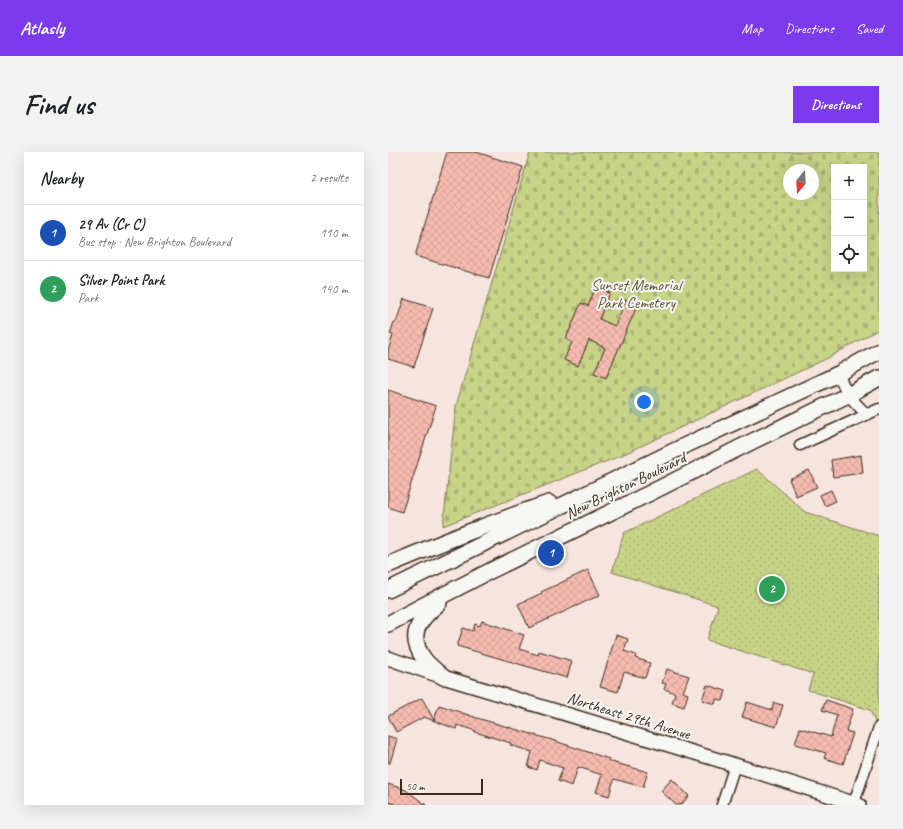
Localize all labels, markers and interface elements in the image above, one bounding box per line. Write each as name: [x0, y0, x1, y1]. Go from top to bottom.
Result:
text: Atlasly: [20, 16, 64, 40]
text: Map: [742, 20, 763, 37]
text: Directions: [785, 20, 834, 37]
text: Saved: [856, 20, 883, 37]
button: Directions: [793, 86, 879, 123]
text: Find us: [24, 87, 94, 122]
north arrow: [783, 164, 819, 200]
map controls: [831, 164, 867, 272]
button: +: [831, 164, 867, 200]
text: Nearby: [40, 168, 83, 189]
text: 2 results: [310, 170, 348, 186]
button: −: [831, 200, 867, 236]
text: 29 Av (Cr C): [78, 215, 145, 234]
text: 1: [50, 225, 56, 241]
text: 110 m: [320, 225, 348, 241]
text: Bus stop · New Brighton Boulevard: [78, 234, 231, 250]
button: locate: [831, 236, 867, 272]
text: Silver Point Park: [78, 271, 164, 290]
park label: Sunset Memorial Park Cemetery: [591, 275, 684, 313]
text: 2: [50, 281, 56, 297]
text: 140 m: [320, 281, 348, 297]
text: Park: [78, 290, 99, 306]
your location: [634, 392, 654, 412]
street label: New Brighton Boulevard: [562, 447, 691, 524]
pin: 1: [538, 538, 564, 568]
pin: 2: [759, 574, 785, 604]
street label: Northeast 29th Avenue: [565, 688, 694, 745]
scale bar: [400, 777, 483, 796]
text: 50 m: [406, 779, 425, 793]

